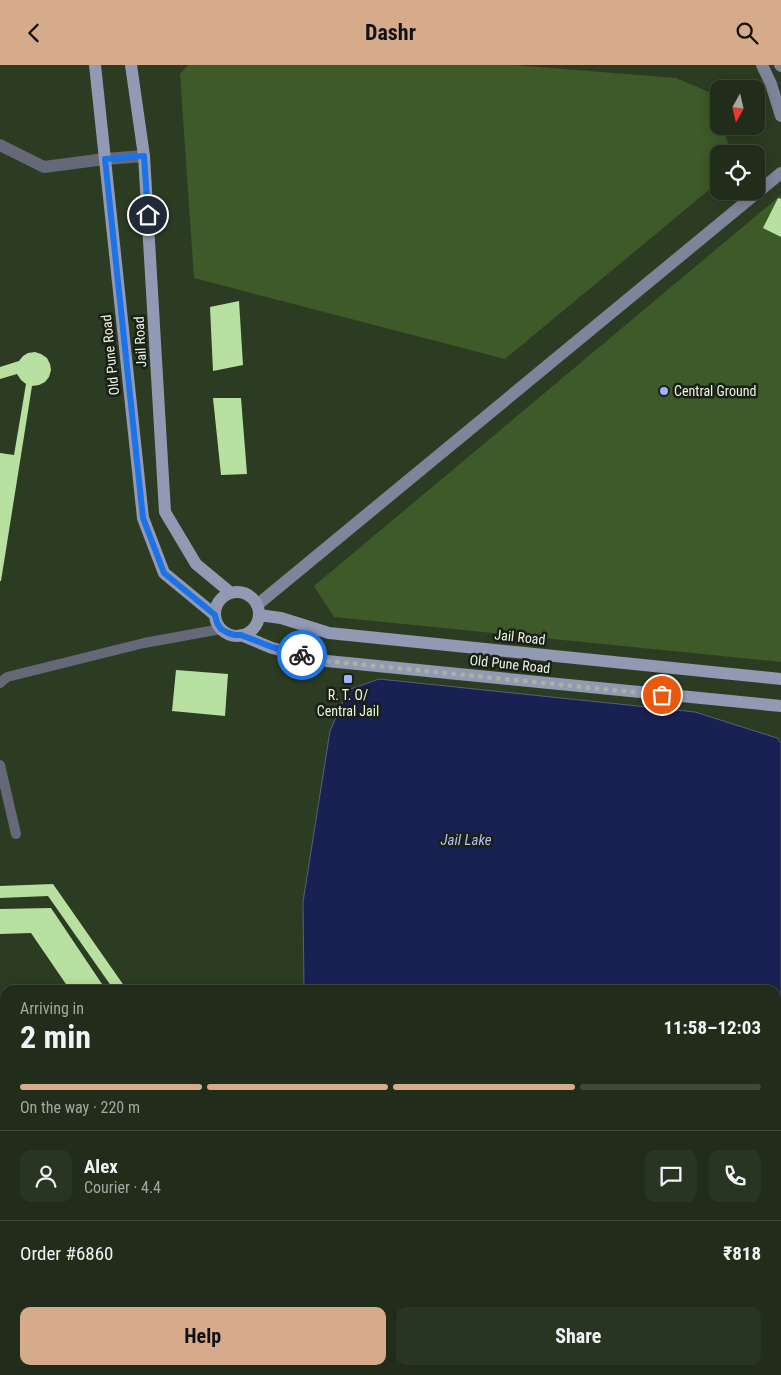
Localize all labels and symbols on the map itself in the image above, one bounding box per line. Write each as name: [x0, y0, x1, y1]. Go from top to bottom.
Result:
north arrow: [710, 80, 765, 135]
pin: [127, 194, 169, 236]
street label: Old Pune Road: [98, 314, 122, 396]
street label: Jail Road: [131, 316, 149, 368]
place label: Central Ground: [674, 383, 756, 399]
marker: Central Ground: [658, 385, 670, 397]
street label: Jail Road: [494, 626, 546, 648]
courier: [277, 630, 327, 680]
street label: Old Pune Road: [469, 652, 551, 676]
marker: R. T. O/ Central Jail: [342, 673, 354, 685]
pin: [641, 674, 683, 716]
place label: R. T. O/ Central Jail: [317, 687, 379, 719]
water label: Jail Lake: [440, 831, 492, 849]

